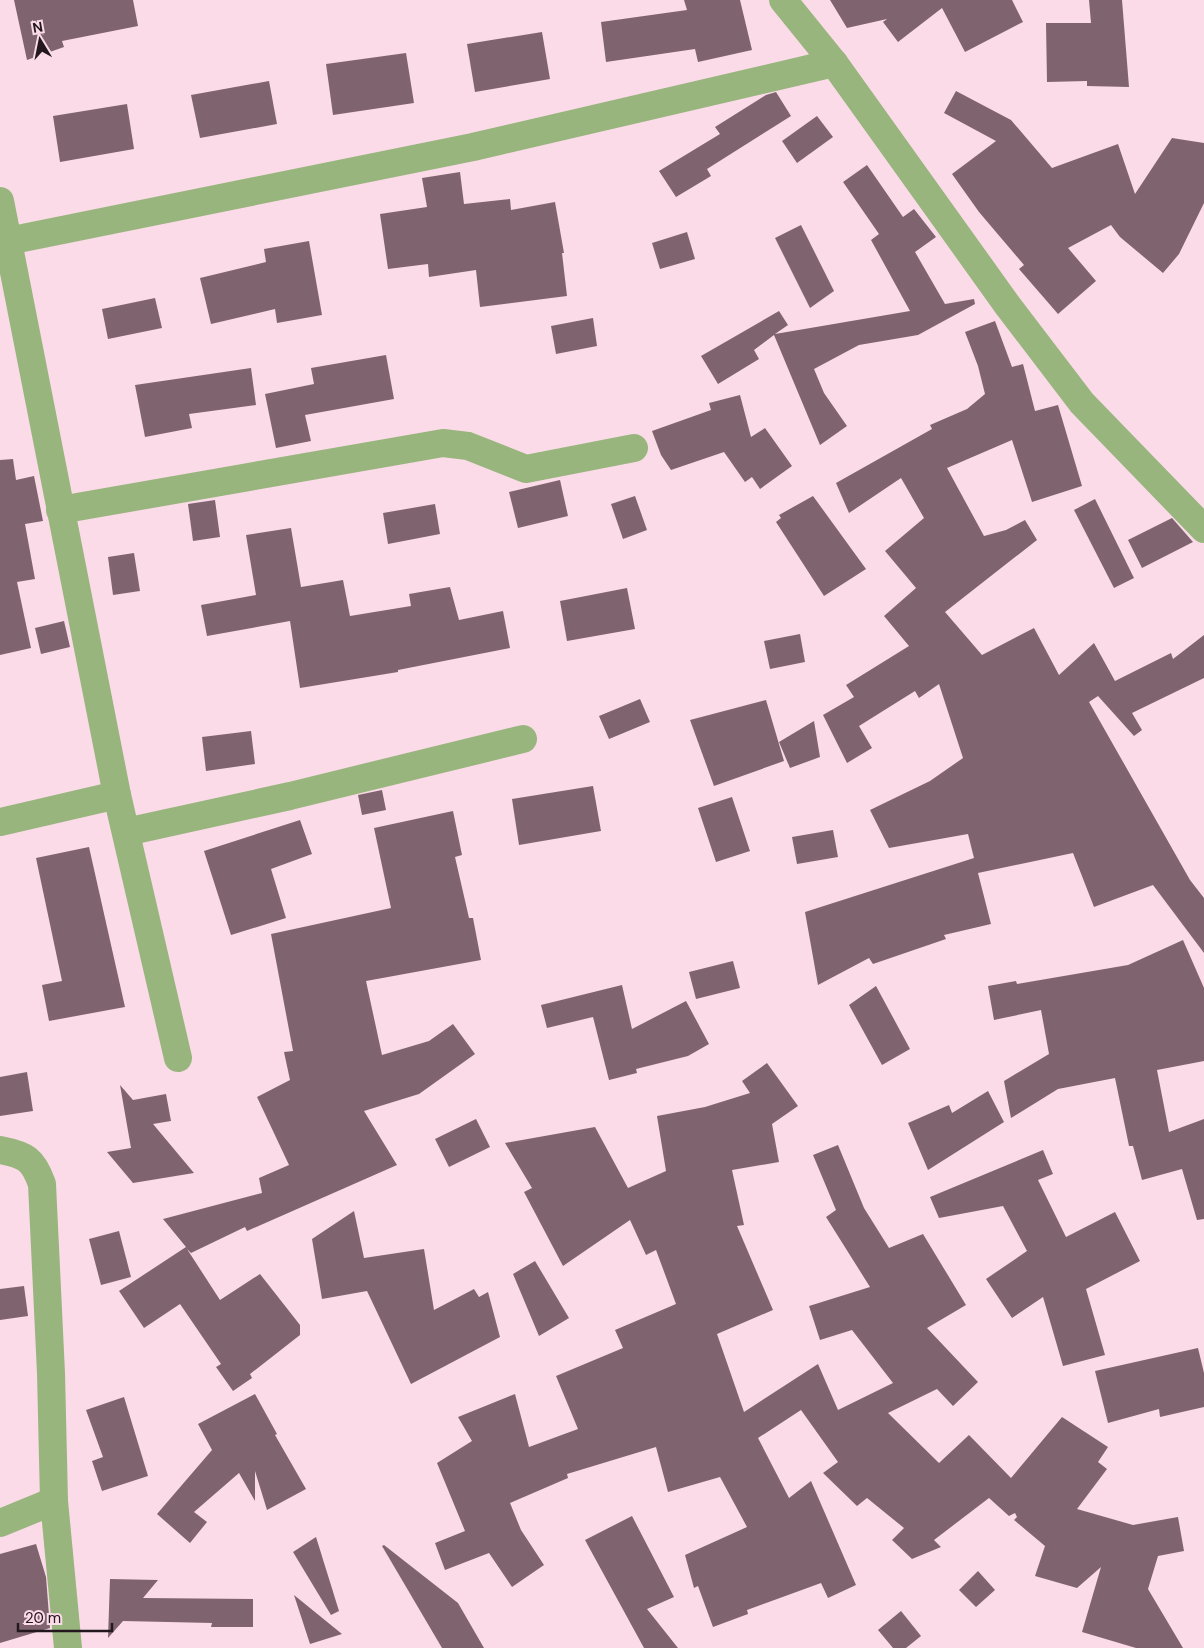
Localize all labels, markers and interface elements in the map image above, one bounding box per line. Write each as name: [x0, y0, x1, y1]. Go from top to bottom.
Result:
north arrow: [15, 15, 65, 65]
text: N: [31, 17, 44, 37]
scale bar: [18, 1600, 111, 1632]
text: 20 m: [25, 1608, 61, 1628]

